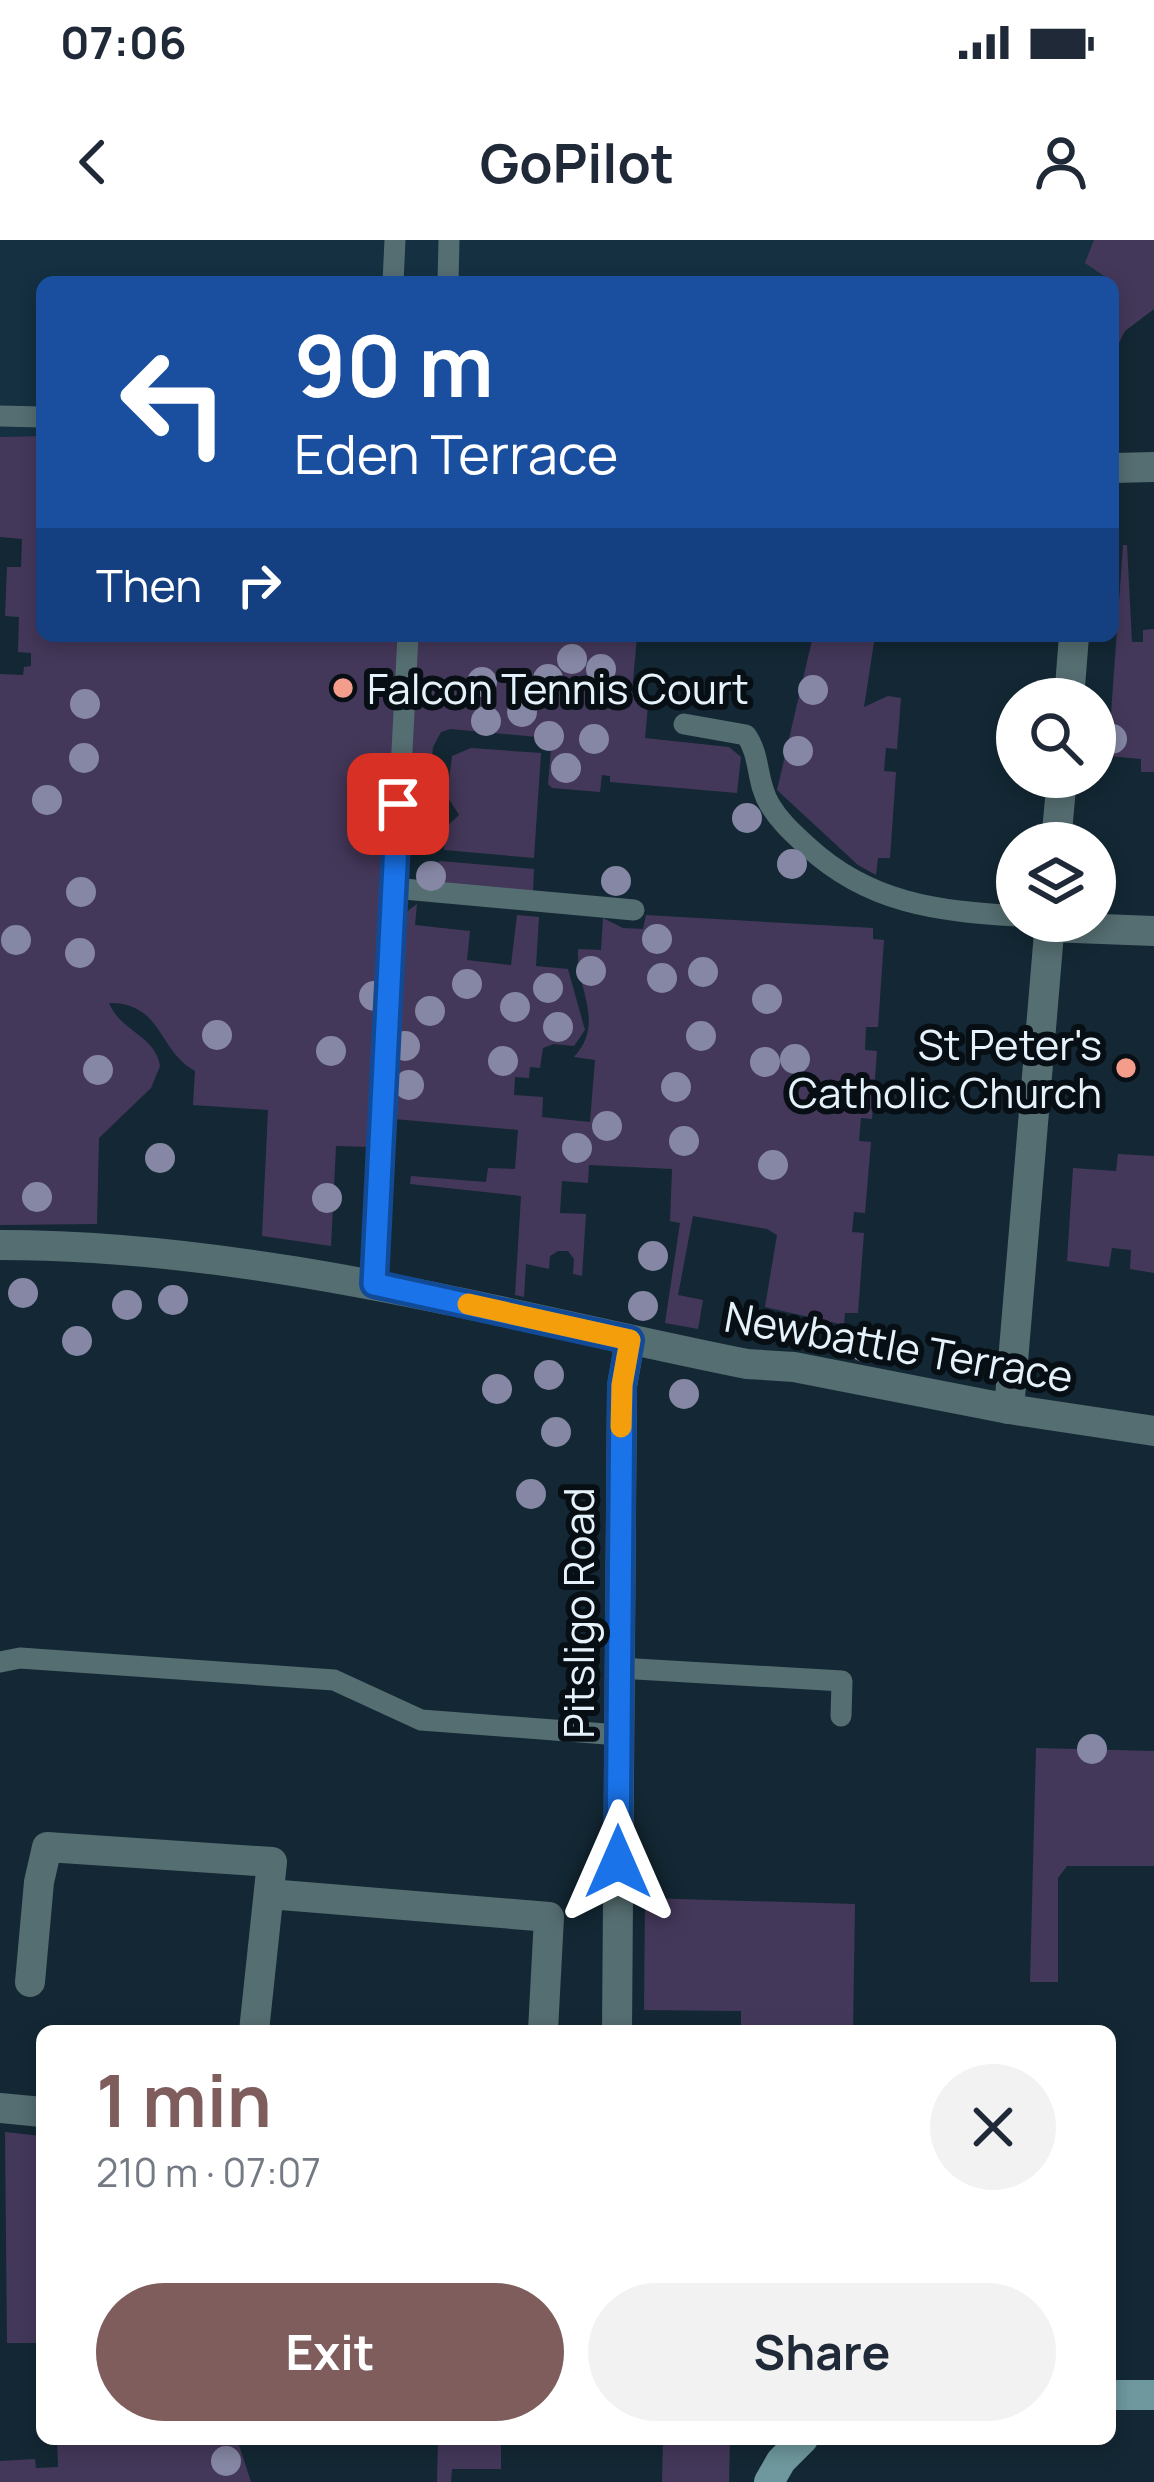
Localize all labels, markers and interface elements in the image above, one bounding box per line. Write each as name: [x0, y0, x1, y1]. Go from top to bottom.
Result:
text: 07:06: [60, 11, 187, 73]
text: GoPilot: [480, 125, 674, 199]
icon: back: [60, 129, 126, 195]
icon: person: [1028, 129, 1094, 195]
text: 90 m: [294, 307, 494, 422]
icon: left: [96, 324, 252, 480]
text: Eden Terrace: [294, 416, 618, 490]
icon: right: [226, 552, 292, 618]
text: Then: [96, 554, 202, 616]
place label: Falcon Tennis Court: [367, 659, 749, 717]
marker: Falcon Tennis Court: [330, 675, 356, 701]
map controls: [996, 678, 1116, 942]
button: search: [996, 678, 1116, 798]
pin: [347, 753, 449, 855]
icon: arrive: [365, 771, 431, 837]
button: layers: [996, 822, 1116, 942]
place label: St Peter's Catholic Church: [788, 1015, 1102, 1121]
marker: St Peter's Catholic Church: [1113, 1055, 1139, 1081]
street label: Newbattle Terrace: [720, 1287, 1078, 1405]
street label: Pitsligo Road: [549, 1487, 607, 1739]
position arrow: [555, 1799, 681, 1925]
text: 1 min: [96, 2050, 272, 2149]
button: close: [930, 2064, 1056, 2190]
text: 210 m · 07:07: [96, 2145, 321, 2199]
button: Exit: [96, 2283, 564, 2421]
button: Share: [588, 2283, 1056, 2421]

